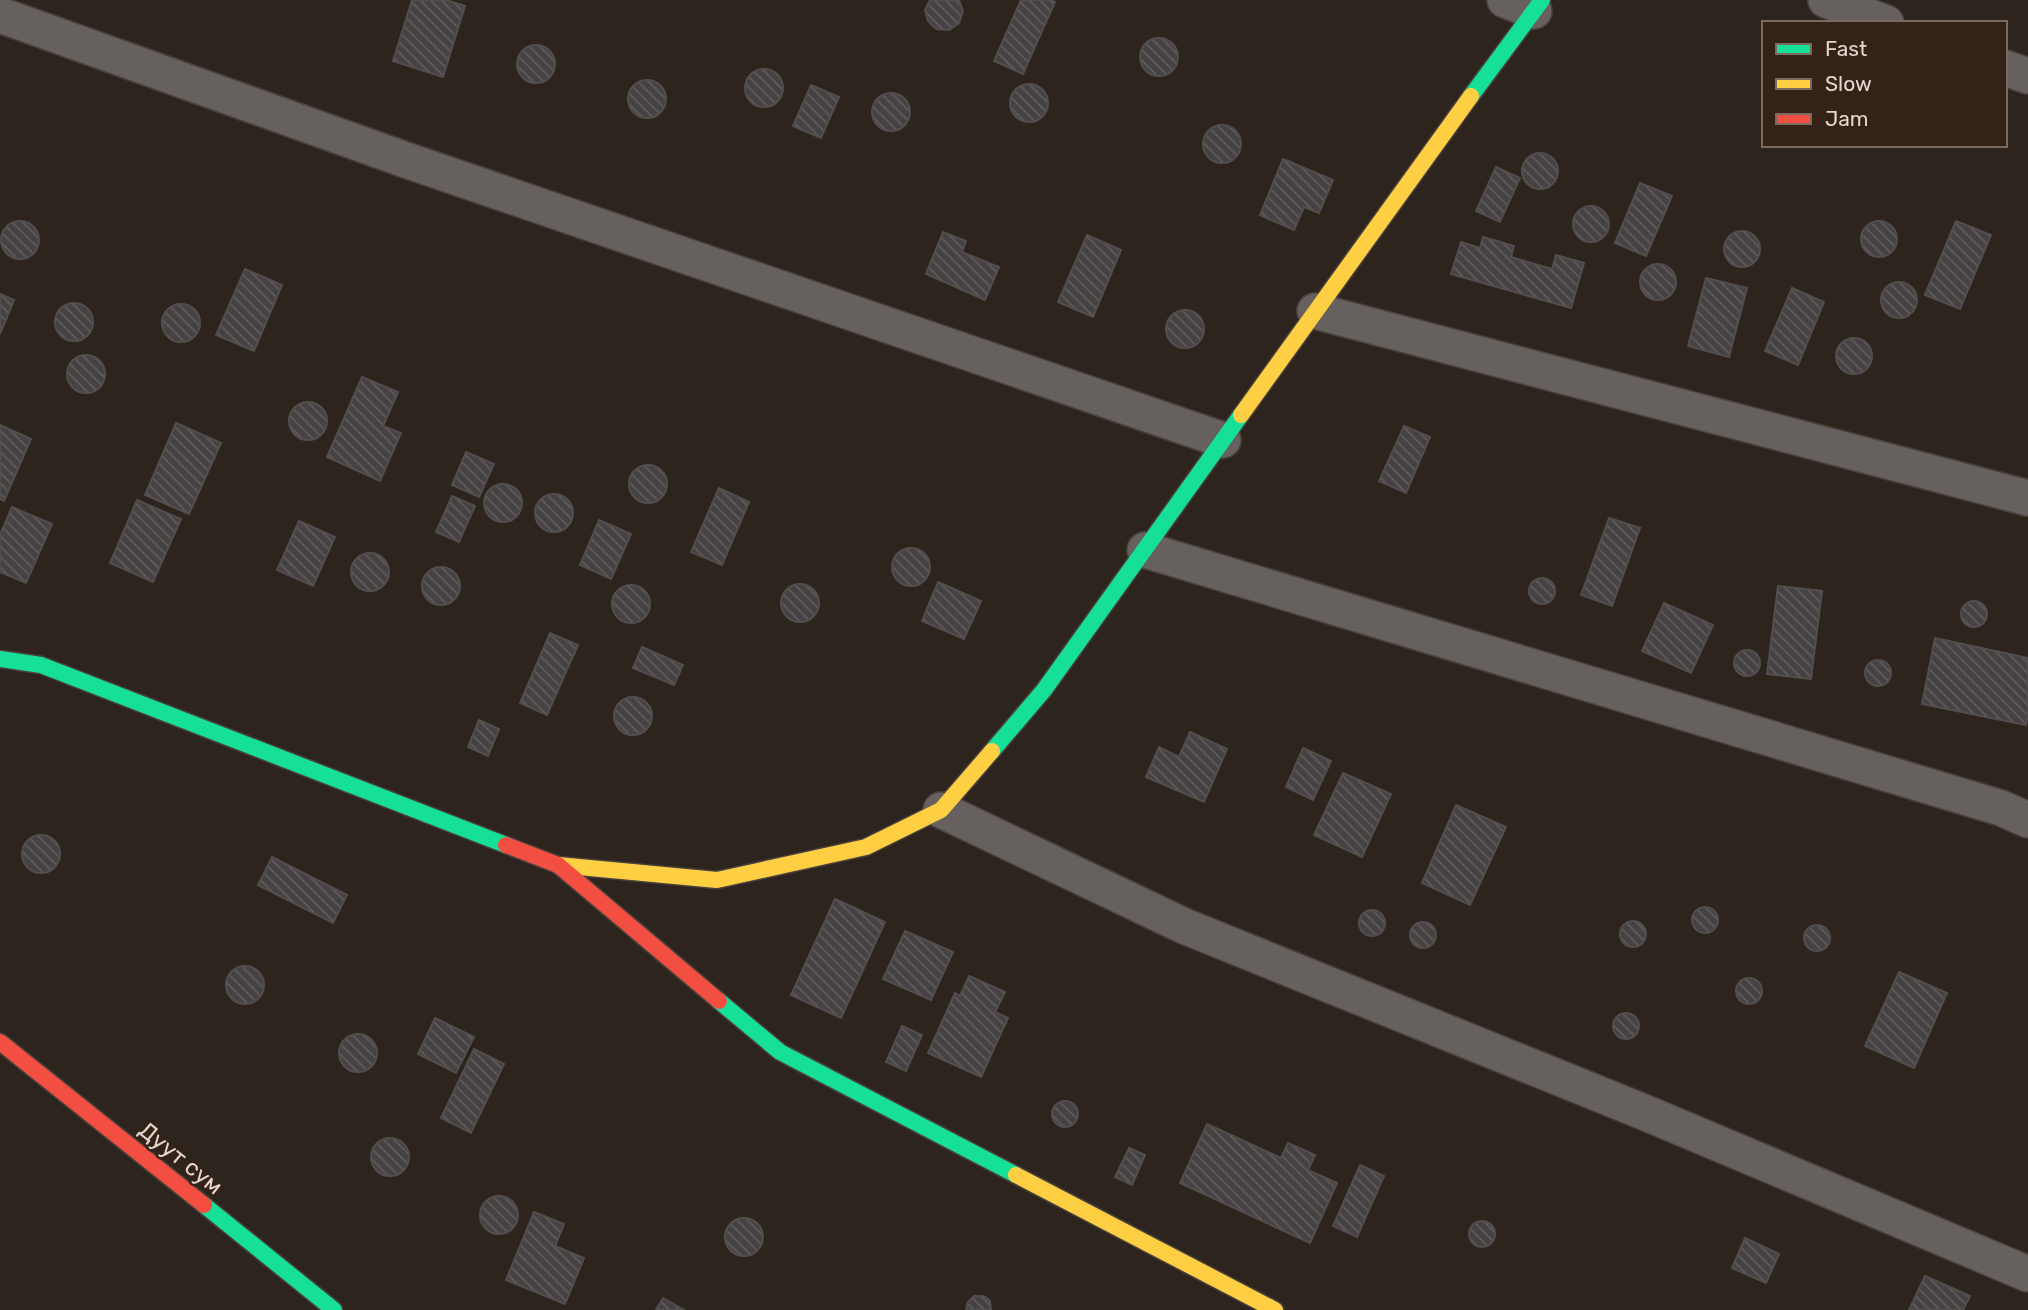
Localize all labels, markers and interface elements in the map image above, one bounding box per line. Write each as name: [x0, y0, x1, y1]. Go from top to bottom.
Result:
legend: [1762, 21, 2007, 147]
text: Fast: [1825, 36, 1867, 61]
text: Slow: [1825, 71, 1872, 96]
text: Jam: [1825, 106, 1869, 131]
street label: Дуут сум: [133, 1116, 229, 1200]

